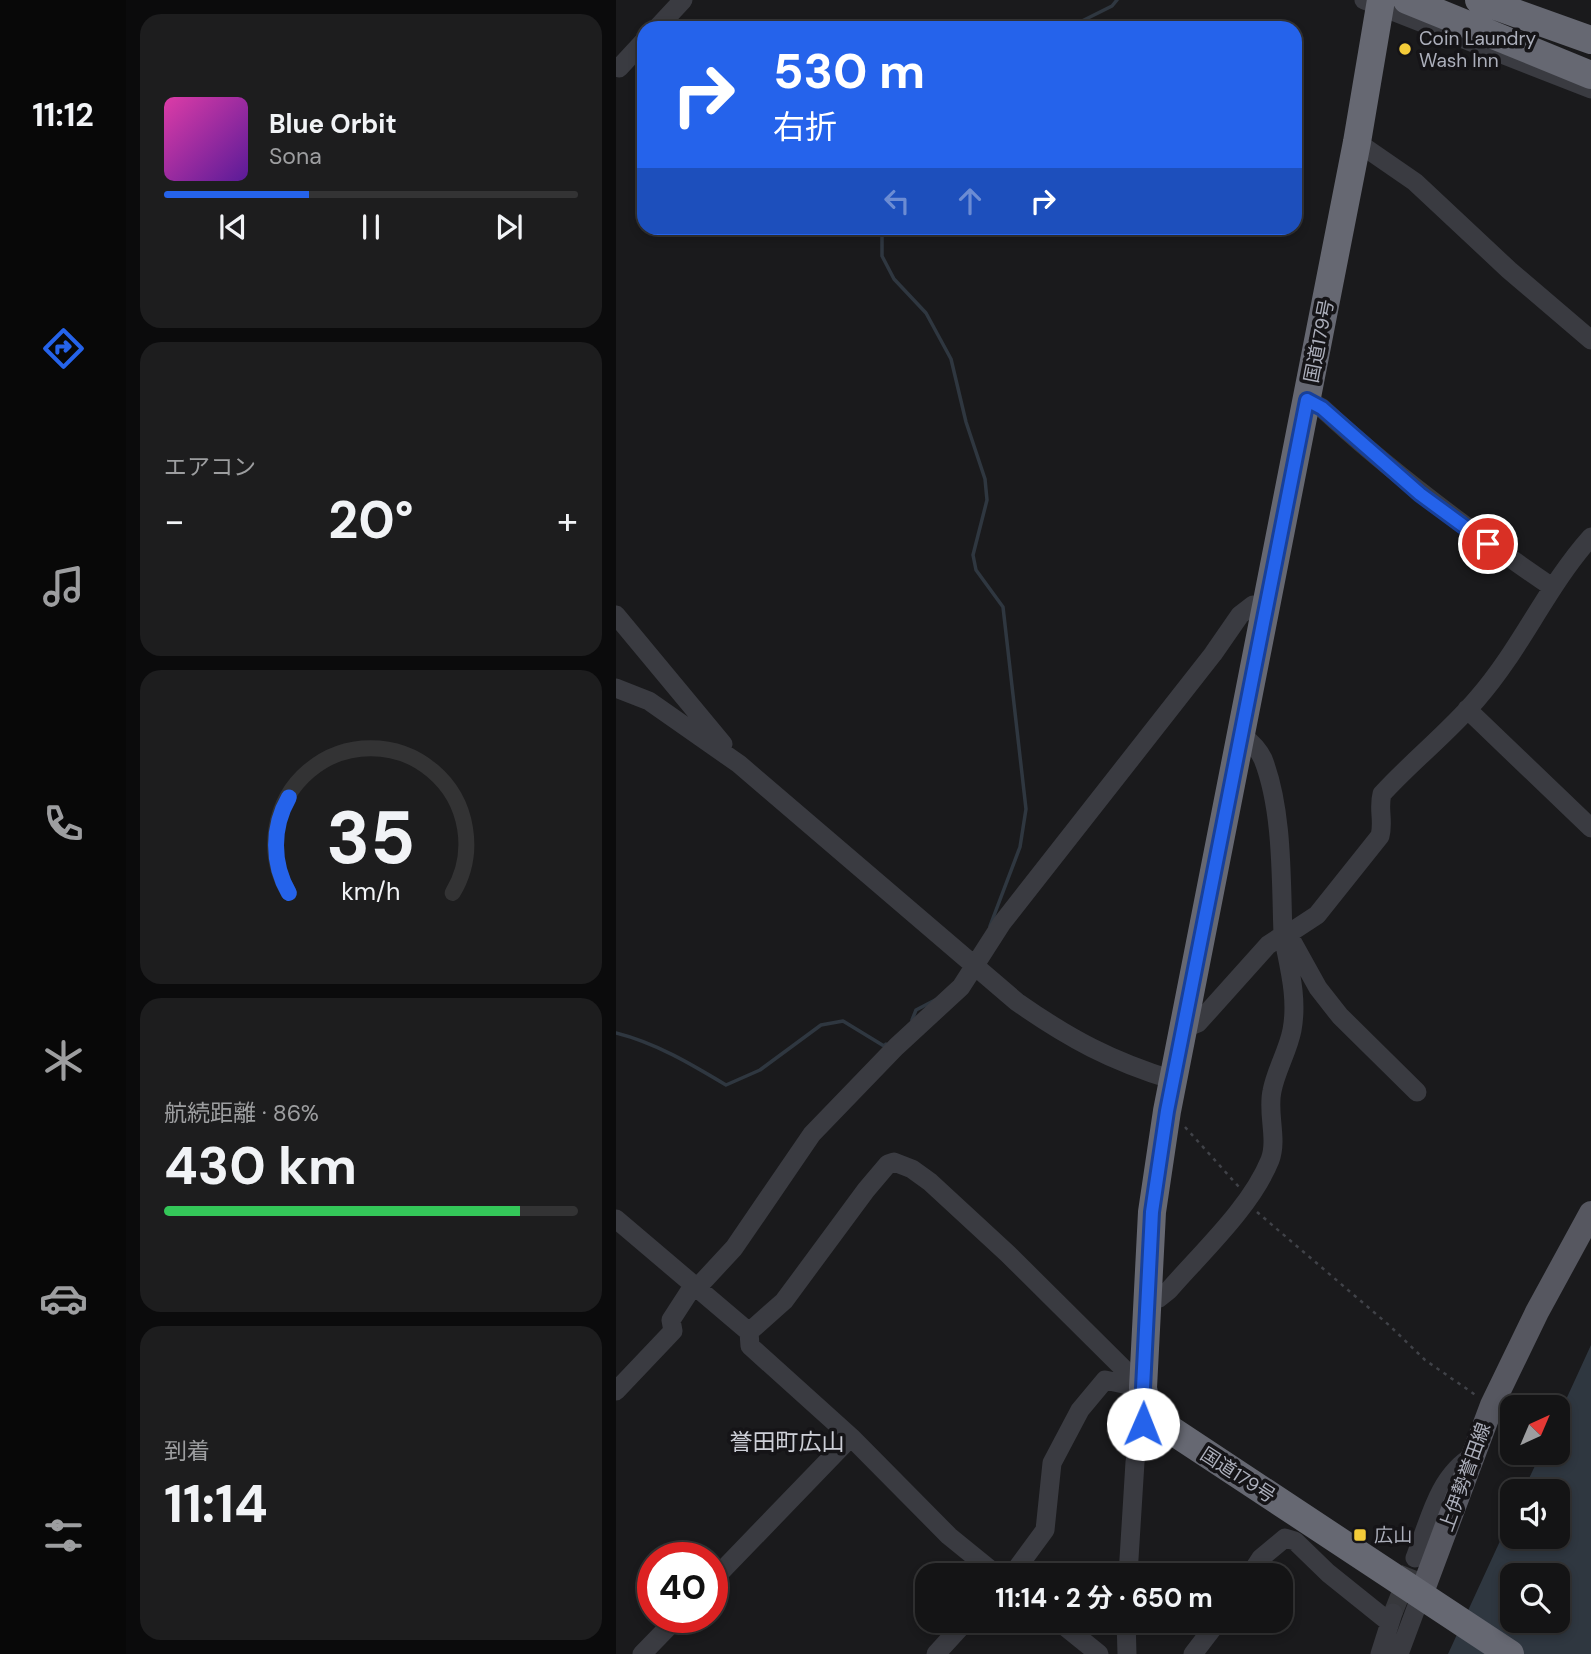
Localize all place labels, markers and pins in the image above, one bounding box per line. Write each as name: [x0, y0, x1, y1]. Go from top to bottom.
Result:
place label: Coin Laundry Wash Inn: [1419, 26, 1536, 73]
marker: Coin Laundry Wash Inn: [1397, 41, 1413, 57]
pin: [1458, 514, 1518, 574]
place label: 広山: [1374, 1523, 1412, 1548]
marker: 広山: [1352, 1527, 1368, 1543]

